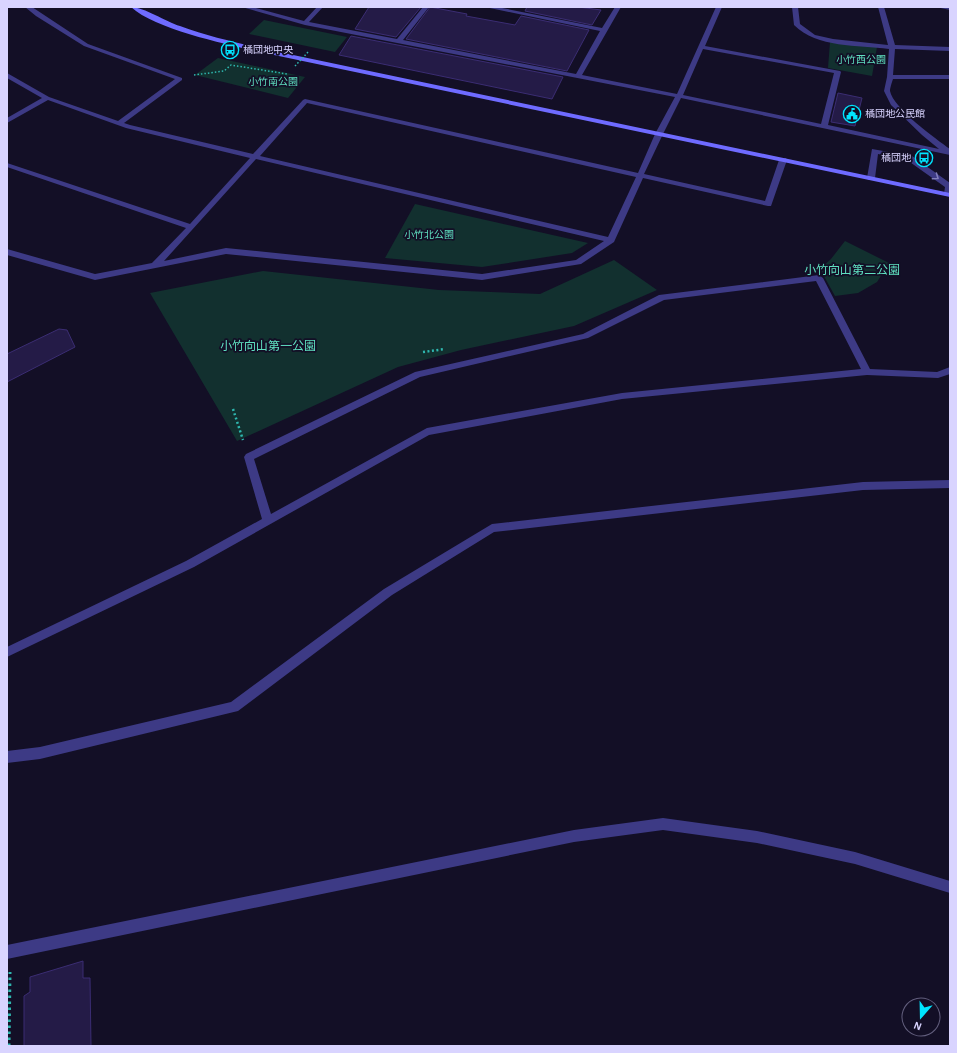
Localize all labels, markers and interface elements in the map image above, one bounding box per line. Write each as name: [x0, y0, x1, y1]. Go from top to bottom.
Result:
bus stop icon: 橘団地中央: [220, 40, 240, 60]
place label: 橘団地中央: [243, 44, 294, 55]
park label: 小竹西公園: [836, 54, 886, 65]
park label: 小竹南公園: [248, 76, 298, 87]
public building icon: 橘団地公民館: [842, 104, 862, 124]
place label: 橘団地公民館: [865, 108, 925, 119]
bus stop icon: 橘団地: [914, 148, 934, 168]
place label: 橘団地: [881, 152, 912, 163]
one-way arrow: [932, 172, 939, 179]
park label: 小竹北公園: [404, 229, 454, 240]
park label: 小竹向山第二公園: [804, 263, 900, 276]
park label: 小竹向山第一公園: [220, 339, 316, 352]
north arrow: [901, 997, 941, 1037]
text: N: [912, 1019, 923, 1032]

